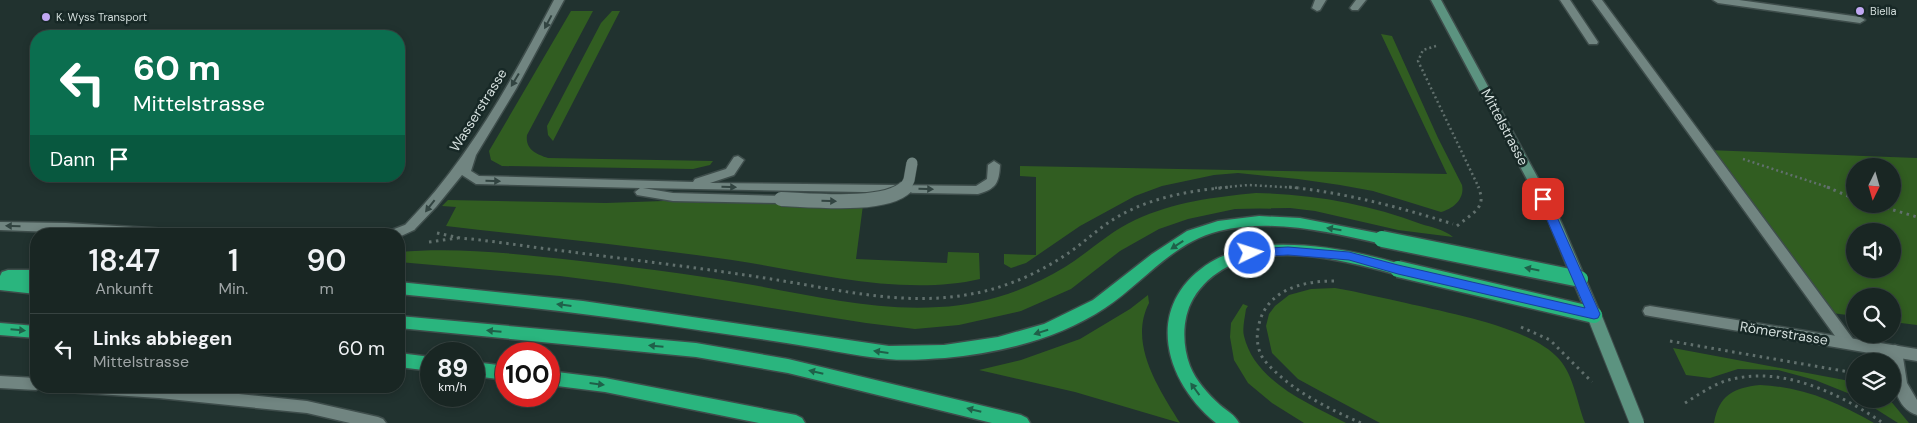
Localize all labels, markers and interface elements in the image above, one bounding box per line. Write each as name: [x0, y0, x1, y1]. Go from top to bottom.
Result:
place label: Biella: [1870, 4, 1896, 18]
marker: Biella: [1854, 5, 1866, 17]
place label: K. Wyss Transport: [56, 10, 147, 24]
marker: K. Wyss Transport: [40, 11, 52, 23]
one-way arrow: [543, 16, 552, 29]
text: 60 m: [133, 45, 221, 91]
icon: left: [50, 50, 115, 115]
street label: Wasserstrasse: [445, 65, 511, 155]
one-way arrow: [511, 73, 520, 86]
street label: Mittelstrasse: [1477, 86, 1533, 168]
text: Mittelstrasse: [133, 89, 265, 118]
icon: arrive: [105, 145, 133, 173]
text: Dann: [50, 147, 95, 172]
north arrow: [1846, 158, 1901, 212]
map controls: [1846, 158, 1901, 408]
one-way arrow: [485, 177, 501, 185]
pin: [1522, 178, 1564, 220]
one-way arrow: [721, 183, 737, 191]
one-way arrow: [918, 185, 934, 193]
icon: arrive: [1529, 185, 1557, 213]
one-way arrow: [822, 197, 838, 205]
one-way arrow: [425, 199, 436, 212]
one-way arrow: [5, 222, 21, 230]
button: sound: [1846, 223, 1901, 278]
one-way arrow: [1326, 225, 1342, 233]
position arrow: [1223, 226, 1275, 278]
one-way arrow: [1170, 240, 1184, 249]
text: 18:47: [88, 241, 160, 280]
text: 1: [228, 241, 239, 280]
text: 90: [307, 241, 347, 280]
one-way arrow: [1523, 265, 1539, 273]
text: Ankunft: [95, 278, 153, 299]
text: Min.: [219, 278, 248, 299]
text: m: [319, 278, 334, 299]
button: search: [1846, 288, 1901, 343]
one-way arrow: [556, 300, 572, 308]
street label: Römerstrasse: [1739, 317, 1829, 349]
text: Links abbiegen: [93, 326, 232, 351]
one-way arrow: [10, 327, 26, 335]
one-way arrow: [485, 327, 501, 335]
one-way arrow: [1034, 329, 1049, 337]
icon: left: [50, 335, 78, 363]
text: 60 m: [338, 336, 385, 361]
speed limit sign: 100: [495, 342, 560, 407]
one-way arrow: [647, 342, 663, 350]
one-way arrow: [873, 348, 889, 356]
text: Mittelstrasse: [93, 351, 189, 372]
text: 89: [437, 352, 468, 385]
button: layers: [1846, 353, 1901, 408]
one-way arrow: [808, 368, 823, 376]
text: km/h: [438, 379, 467, 395]
one-way arrow: [589, 380, 605, 388]
one-way arrow: [1190, 382, 1200, 396]
one-way arrow: [966, 406, 981, 414]

